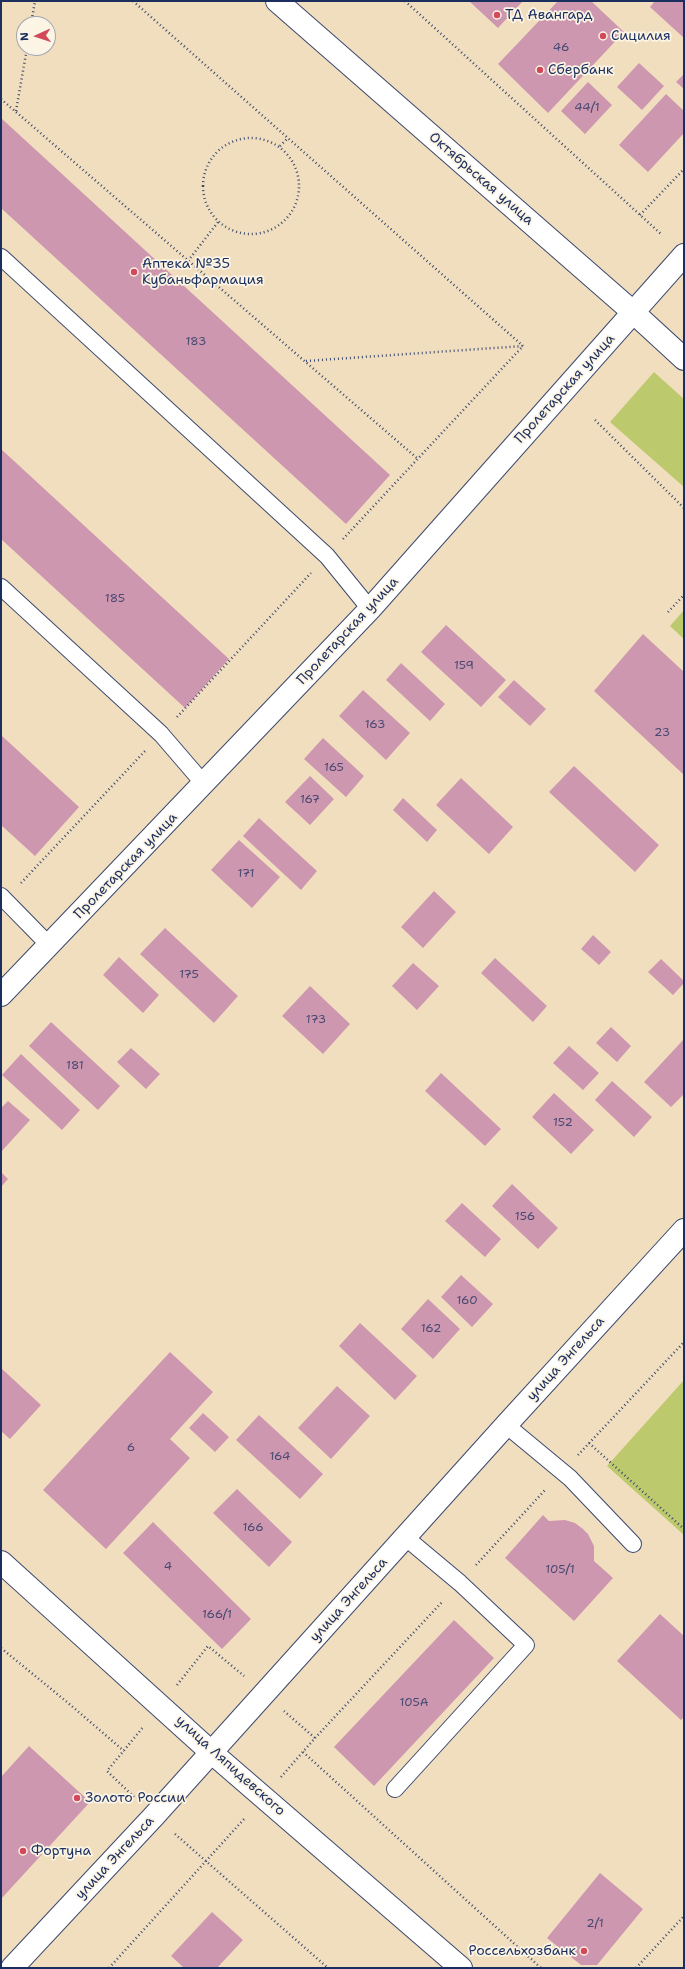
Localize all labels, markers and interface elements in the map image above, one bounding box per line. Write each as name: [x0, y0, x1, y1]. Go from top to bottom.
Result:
place label: ТД Авангард: [505, 7, 593, 23]
marker: ТД Авангард: [492, 10, 502, 20]
north arrow: [16, 16, 56, 56]
place label: Сицилия: [611, 28, 671, 44]
marker: Сицилия: [598, 31, 608, 41]
text: N: [17, 32, 32, 41]
house number: 46: [553, 41, 569, 55]
place label: Сбербанк: [548, 62, 613, 78]
marker: Сбербанк: [535, 65, 545, 75]
house number: 44/1: [574, 101, 600, 115]
street label: Октябрьская улица: [425, 129, 537, 229]
place label: Аптека №35 Кубаньфармация: [142, 256, 264, 288]
marker: Аптека №35 Кубаньфармация: [129, 267, 139, 277]
street label: Пролетарская улица: [511, 331, 619, 447]
house number: 183: [186, 335, 206, 349]
street label: Пролетарская улица: [294, 574, 402, 688]
house number: 185: [105, 592, 125, 606]
house number: 159: [454, 659, 474, 673]
house number: 163: [365, 718, 385, 732]
house number: 23: [654, 726, 670, 740]
house number: 165: [324, 761, 344, 775]
house number: 167: [300, 793, 320, 807]
street label: Пролетарская улица: [71, 809, 181, 923]
house number: 171: [237, 867, 255, 881]
house number: 175: [179, 968, 199, 982]
house number: 173: [306, 1013, 326, 1027]
house number: 181: [66, 1059, 84, 1073]
house number: 152: [553, 1116, 573, 1130]
house number: 156: [515, 1210, 535, 1224]
house number: 160: [456, 1294, 478, 1308]
street label: улица Энгельса: [524, 1313, 608, 1405]
house number: 162: [421, 1322, 441, 1336]
house number: 6: [127, 1441, 135, 1455]
house number: 164: [270, 1450, 290, 1464]
house number: 166: [242, 1521, 264, 1535]
street label: улица Энгельса: [307, 1554, 391, 1646]
house number: 4: [164, 1560, 172, 1574]
house number: 105/1: [545, 1563, 575, 1577]
house number: 166/1: [202, 1608, 232, 1622]
house number: 105А: [399, 1696, 429, 1710]
street label: улица Ляпидевского: [172, 1712, 288, 1820]
place label: Золото России: [85, 1790, 185, 1806]
marker: Золото России: [72, 1793, 82, 1803]
street label: улица Энгельса: [72, 1813, 158, 1903]
place label: Фортуна: [31, 1843, 91, 1859]
marker: Фортуна: [18, 1846, 28, 1856]
house number: 2/1: [586, 1917, 604, 1931]
place label: Россельхозбанк: [469, 1943, 576, 1959]
marker: Россельхозбанк: [579, 1946, 589, 1956]

